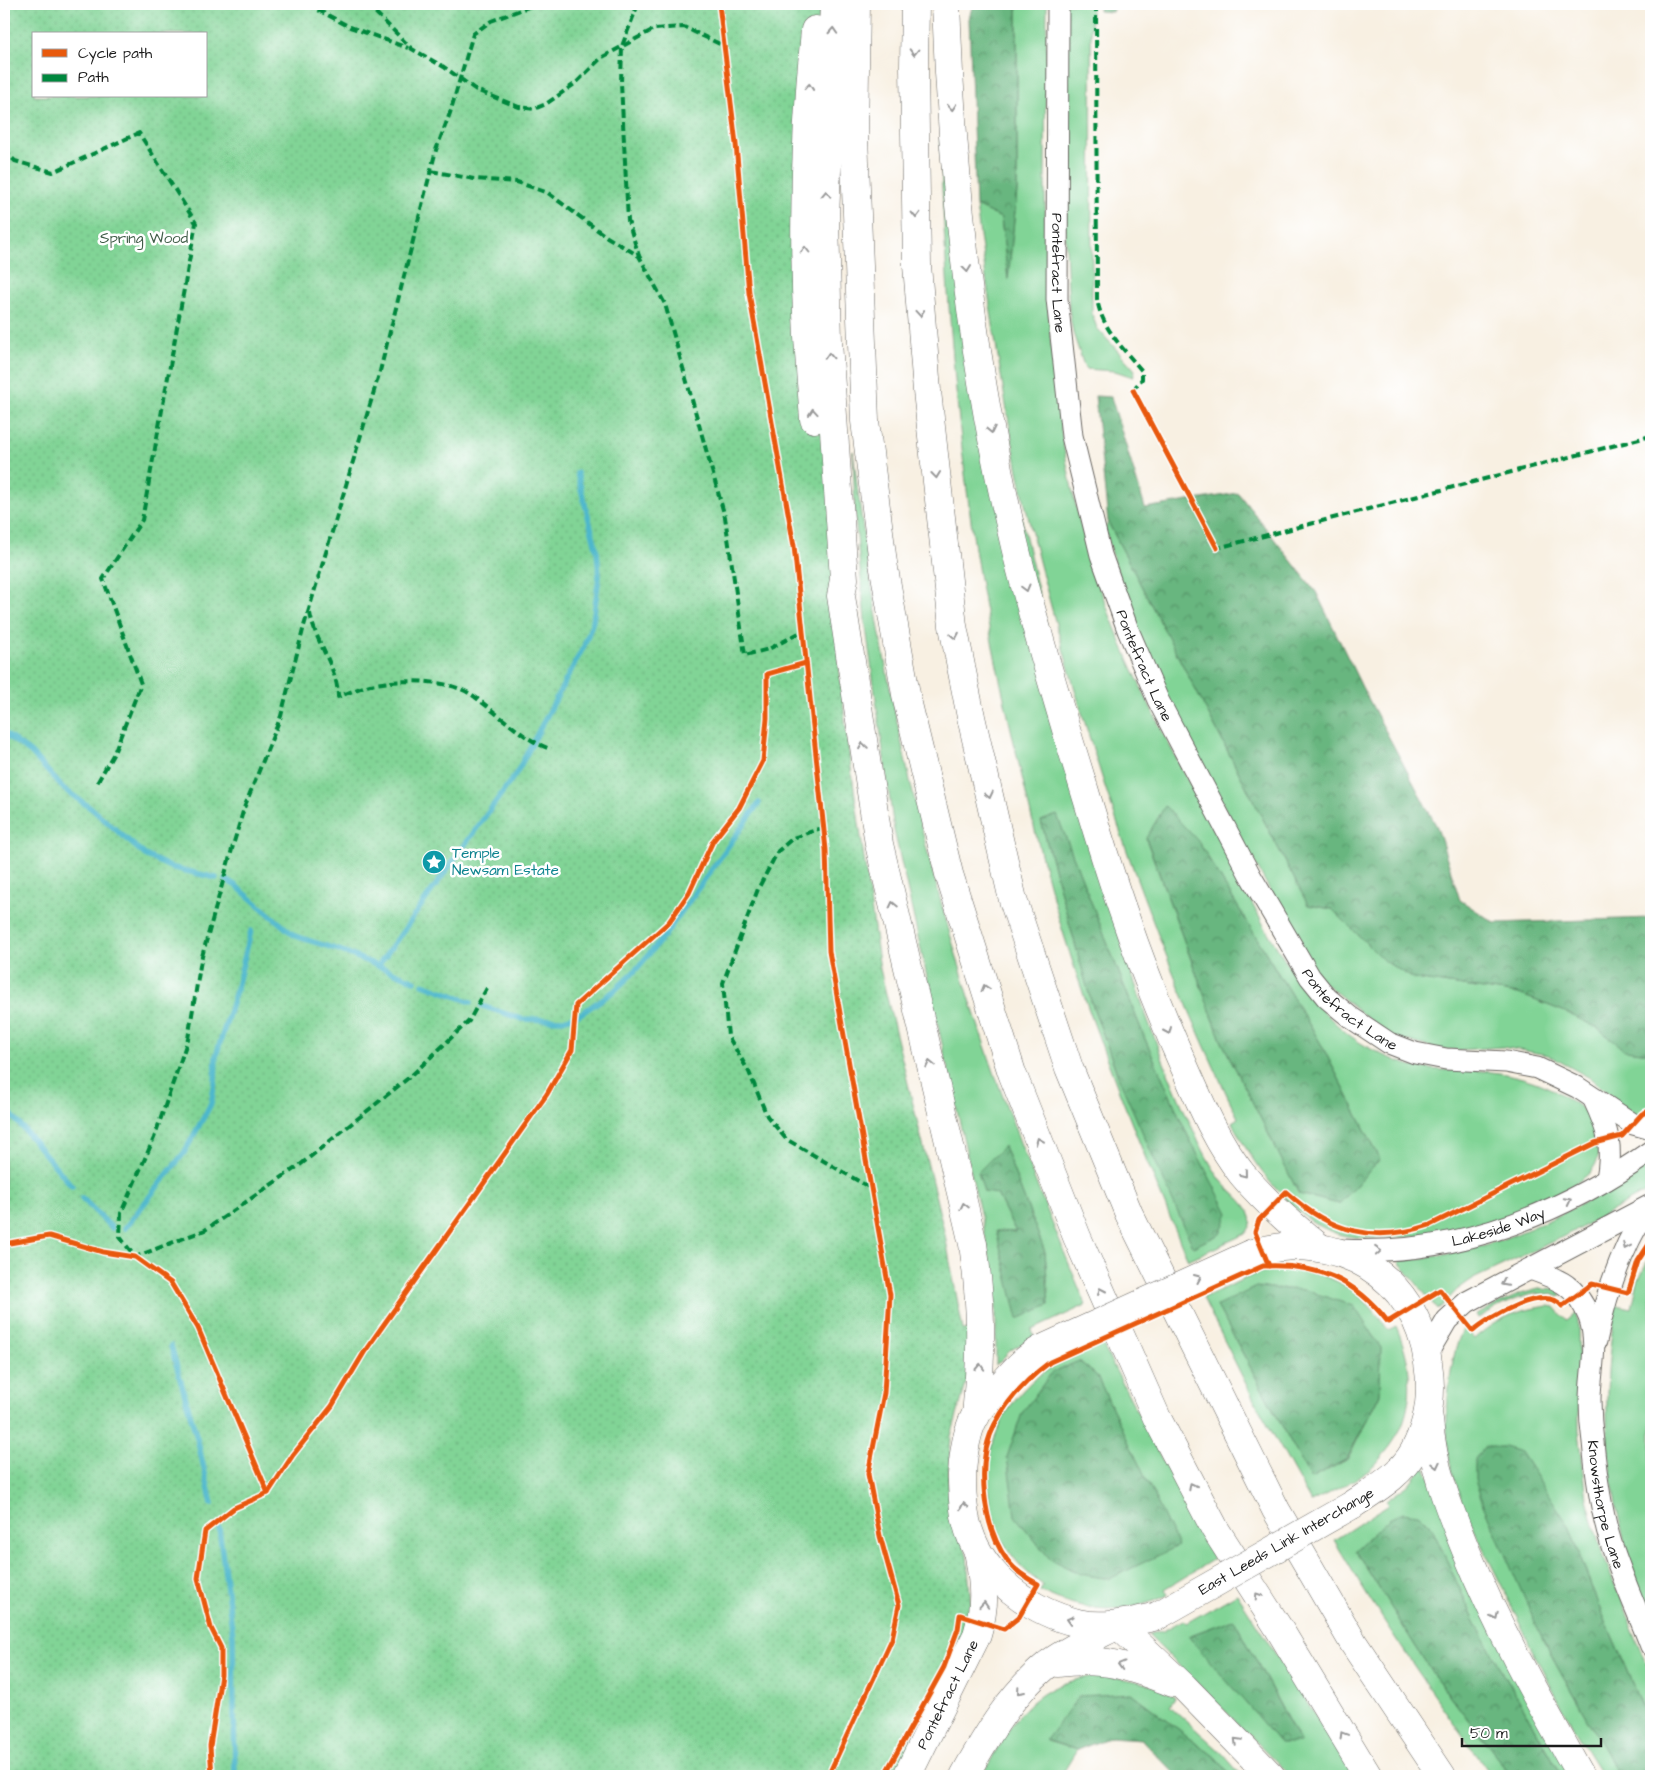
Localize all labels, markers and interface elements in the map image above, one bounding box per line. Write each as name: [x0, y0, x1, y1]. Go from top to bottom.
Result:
one-way arrow: [827, 27, 838, 35]
legend: [32, 32, 208, 98]
text: Cycle path: [78, 43, 153, 65]
one-way arrow: [909, 49, 919, 57]
text: Path: [78, 67, 109, 88]
one-way arrow: [804, 83, 815, 91]
one-way arrow: [946, 104, 957, 112]
one-way arrow: [821, 189, 831, 197]
one-way arrow: [911, 212, 921, 219]
street label: Pontefract Lane: [1046, 213, 1071, 334]
park label: Spring Wood: [100, 228, 189, 250]
one-way arrow: [800, 245, 810, 253]
one-way arrow: [961, 265, 972, 273]
one-way arrow: [915, 309, 926, 317]
one-way arrow: [823, 352, 834, 360]
one-way arrow: [808, 407, 819, 415]
one-way arrow: [985, 425, 996, 434]
one-way arrow: [930, 471, 941, 479]
one-way arrow: [1021, 584, 1031, 592]
street label: Pontefract Lane: [1111, 607, 1177, 725]
one-way arrow: [950, 632, 960, 641]
one-way arrow: [858, 742, 868, 750]
one-way arrow: [983, 791, 994, 800]
place label: Temple Newsam Estate: [452, 843, 559, 881]
place icon: Temple Newsam Estate: [421, 849, 447, 875]
one-way arrow: [888, 901, 899, 910]
street label: Pontefract Lane: [1296, 965, 1400, 1056]
one-way arrow: [981, 984, 991, 992]
one-way arrow: [1162, 1026, 1173, 1035]
one-way arrow: [925, 1059, 936, 1068]
one-way arrow: [1035, 1137, 1045, 1146]
one-way arrow: [1238, 1168, 1246, 1177]
one-way arrow: [1562, 1197, 1571, 1207]
one-way arrow: [959, 1202, 970, 1211]
street label: Lakeside Way: [1450, 1202, 1549, 1252]
one-way arrow: [1622, 1241, 1632, 1250]
one-way arrow: [1374, 1245, 1382, 1256]
one-way arrow: [1193, 1274, 1202, 1285]
one-way arrow: [1500, 1277, 1509, 1287]
one-way arrow: [1096, 1287, 1107, 1296]
one-way arrow: [975, 1363, 986, 1371]
street label: Knowsthorpe Lane: [1582, 1439, 1629, 1572]
one-way arrow: [1430, 1461, 1441, 1470]
one-way arrow: [1188, 1482, 1198, 1491]
street label: East Leeds Link Interchange: [1195, 1482, 1378, 1601]
one-way arrow: [959, 1501, 970, 1510]
one-way arrow: [1255, 1592, 1264, 1602]
one-way arrow: [978, 1601, 989, 1609]
one-way arrow: [1489, 1611, 1499, 1620]
one-way arrow: [1066, 1616, 1074, 1626]
street label: Pontefract Lane: [912, 1636, 984, 1753]
one-way arrow: [1117, 1660, 1126, 1671]
one-way arrow: [1018, 1685, 1026, 1694]
scale bar: [1462, 1715, 1601, 1747]
text: 50 m: [1470, 1723, 1508, 1744]
one-way arrow: [1339, 1731, 1349, 1740]
one-way arrow: [1234, 1738, 1243, 1747]

